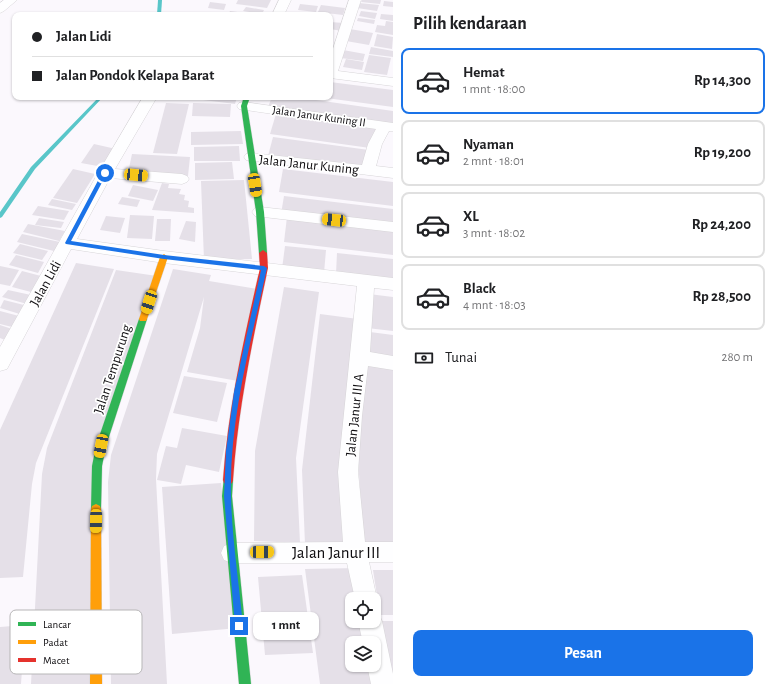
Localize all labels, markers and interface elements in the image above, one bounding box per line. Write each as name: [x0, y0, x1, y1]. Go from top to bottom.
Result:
text: Pilih kendaraan: [413, 15, 527, 33]
text: Jalan Lidi: [56, 29, 112, 44]
icon: car: [415, 63, 451, 99]
text: Hemat: [463, 65, 505, 80]
text: Jalan Pondok Kelapa Barat: [56, 68, 214, 83]
text: Rp 14,300: [694, 73, 751, 88]
text: 1 mnt · 18:00: [463, 83, 525, 96]
street label: Jalan Janur Kuning II: [271, 103, 367, 129]
icon: car: [415, 135, 451, 171]
text: Nyaman: [463, 137, 514, 152]
text: Rp 19,200: [694, 145, 751, 160]
street label: Jalan Janur Kuning: [258, 153, 360, 177]
text: 2 mnt · 18:01: [463, 155, 524, 168]
route start: [96, 164, 114, 182]
car: [124, 168, 148, 182]
car: [247, 172, 263, 198]
icon: car: [415, 207, 451, 243]
text: XL: [463, 209, 479, 224]
car: [321, 213, 347, 227]
text: Rp 24,200: [692, 217, 751, 232]
text: 3 mnt · 18:02: [463, 227, 525, 240]
street label: Jalan Lidi: [28, 258, 64, 309]
icon: car: [415, 279, 451, 315]
text: Black: [463, 281, 496, 296]
car: [140, 289, 158, 315]
text: Rp 28,500: [692, 289, 751, 304]
text: 4 mnt · 18:03: [463, 299, 526, 312]
street label: Jalan Tempurung: [92, 323, 134, 416]
icon: cash: [413, 347, 435, 369]
text: Tunai: [445, 350, 477, 365]
text: 280 m: [722, 351, 753, 364]
street label: Jalan Janur III A: [344, 373, 366, 457]
car: [93, 433, 109, 459]
car: [90, 509, 102, 533]
street label: Jalan Janur III: [292, 544, 380, 561]
car: [250, 546, 274, 558]
map controls: [345, 592, 381, 672]
button: locate: [345, 592, 381, 628]
legend: [10, 610, 142, 674]
callout: 1 mnt: [253, 612, 319, 640]
route end: [230, 617, 248, 635]
text: Lancar: [43, 619, 71, 630]
text: 1 mnt: [272, 619, 300, 632]
button: Pesan: [413, 630, 753, 676]
button: layers: [345, 636, 381, 672]
text: Padat: [43, 637, 68, 648]
text: Macet: [43, 655, 70, 666]

